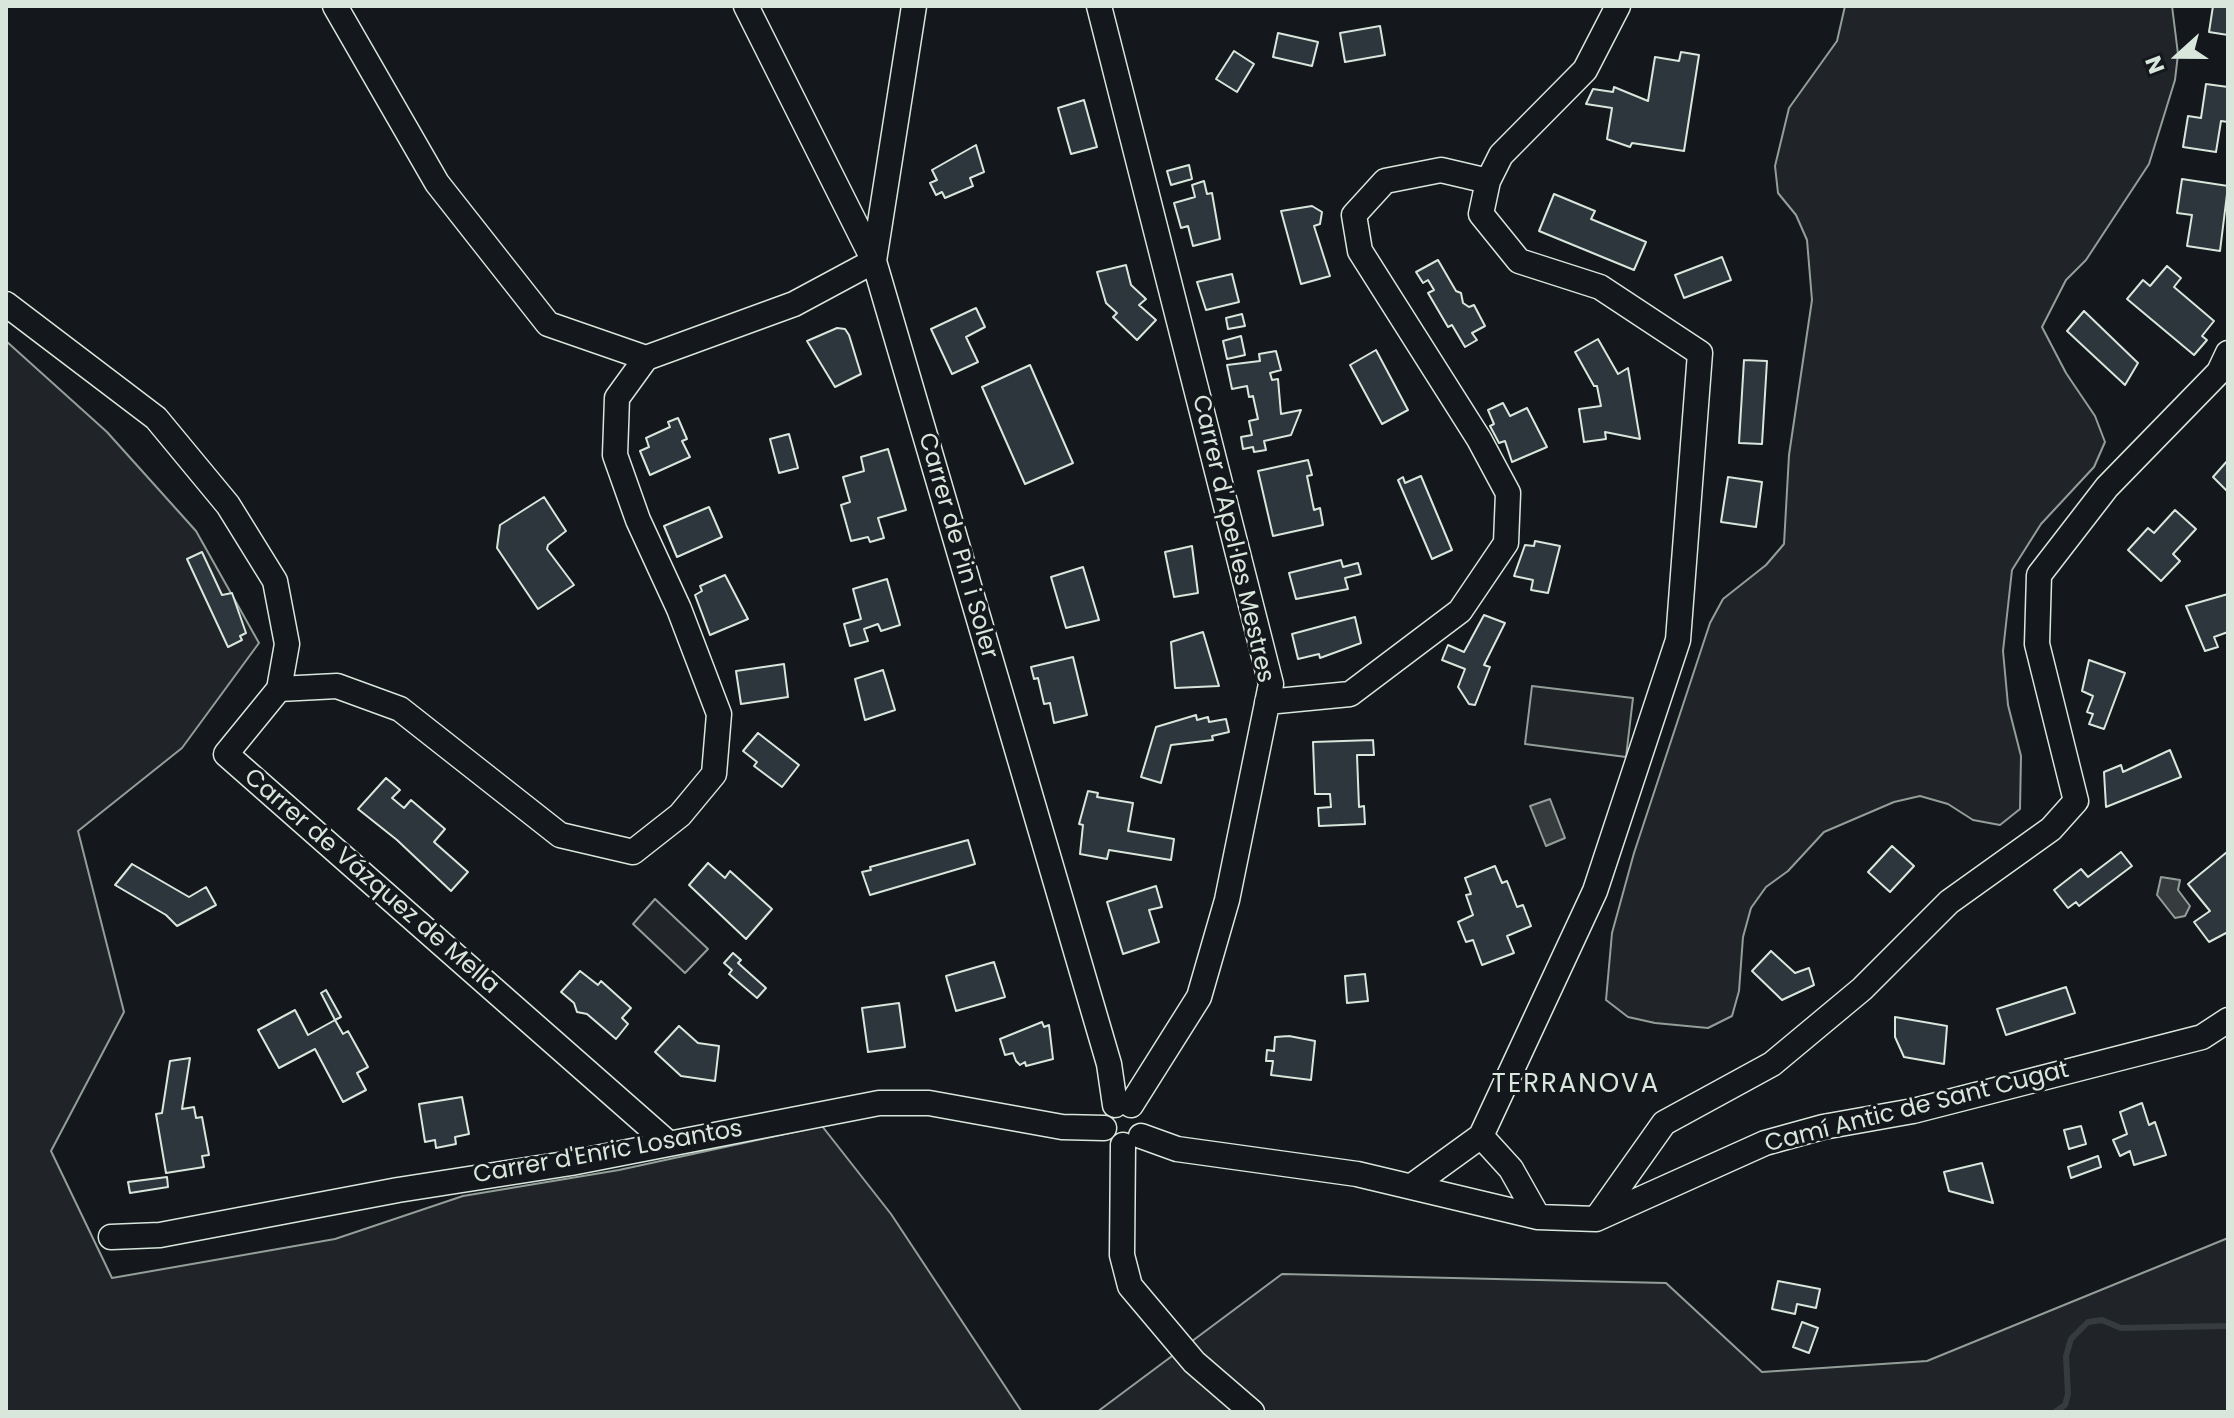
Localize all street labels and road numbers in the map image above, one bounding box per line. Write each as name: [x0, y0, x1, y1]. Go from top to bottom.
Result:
street label: Carrer d'Apel·les Mestres: [1185, 392, 1279, 686]
street label: Carrer de Pin i Soler: [911, 430, 1003, 662]
street label: Carrer de Vázquez de Mella: [238, 763, 504, 1001]
street label: Camí Antic de Sant Cugat: [1762, 1056, 2072, 1160]
street label: Carrer d'Enric Losantos: [471, 1115, 745, 1191]

